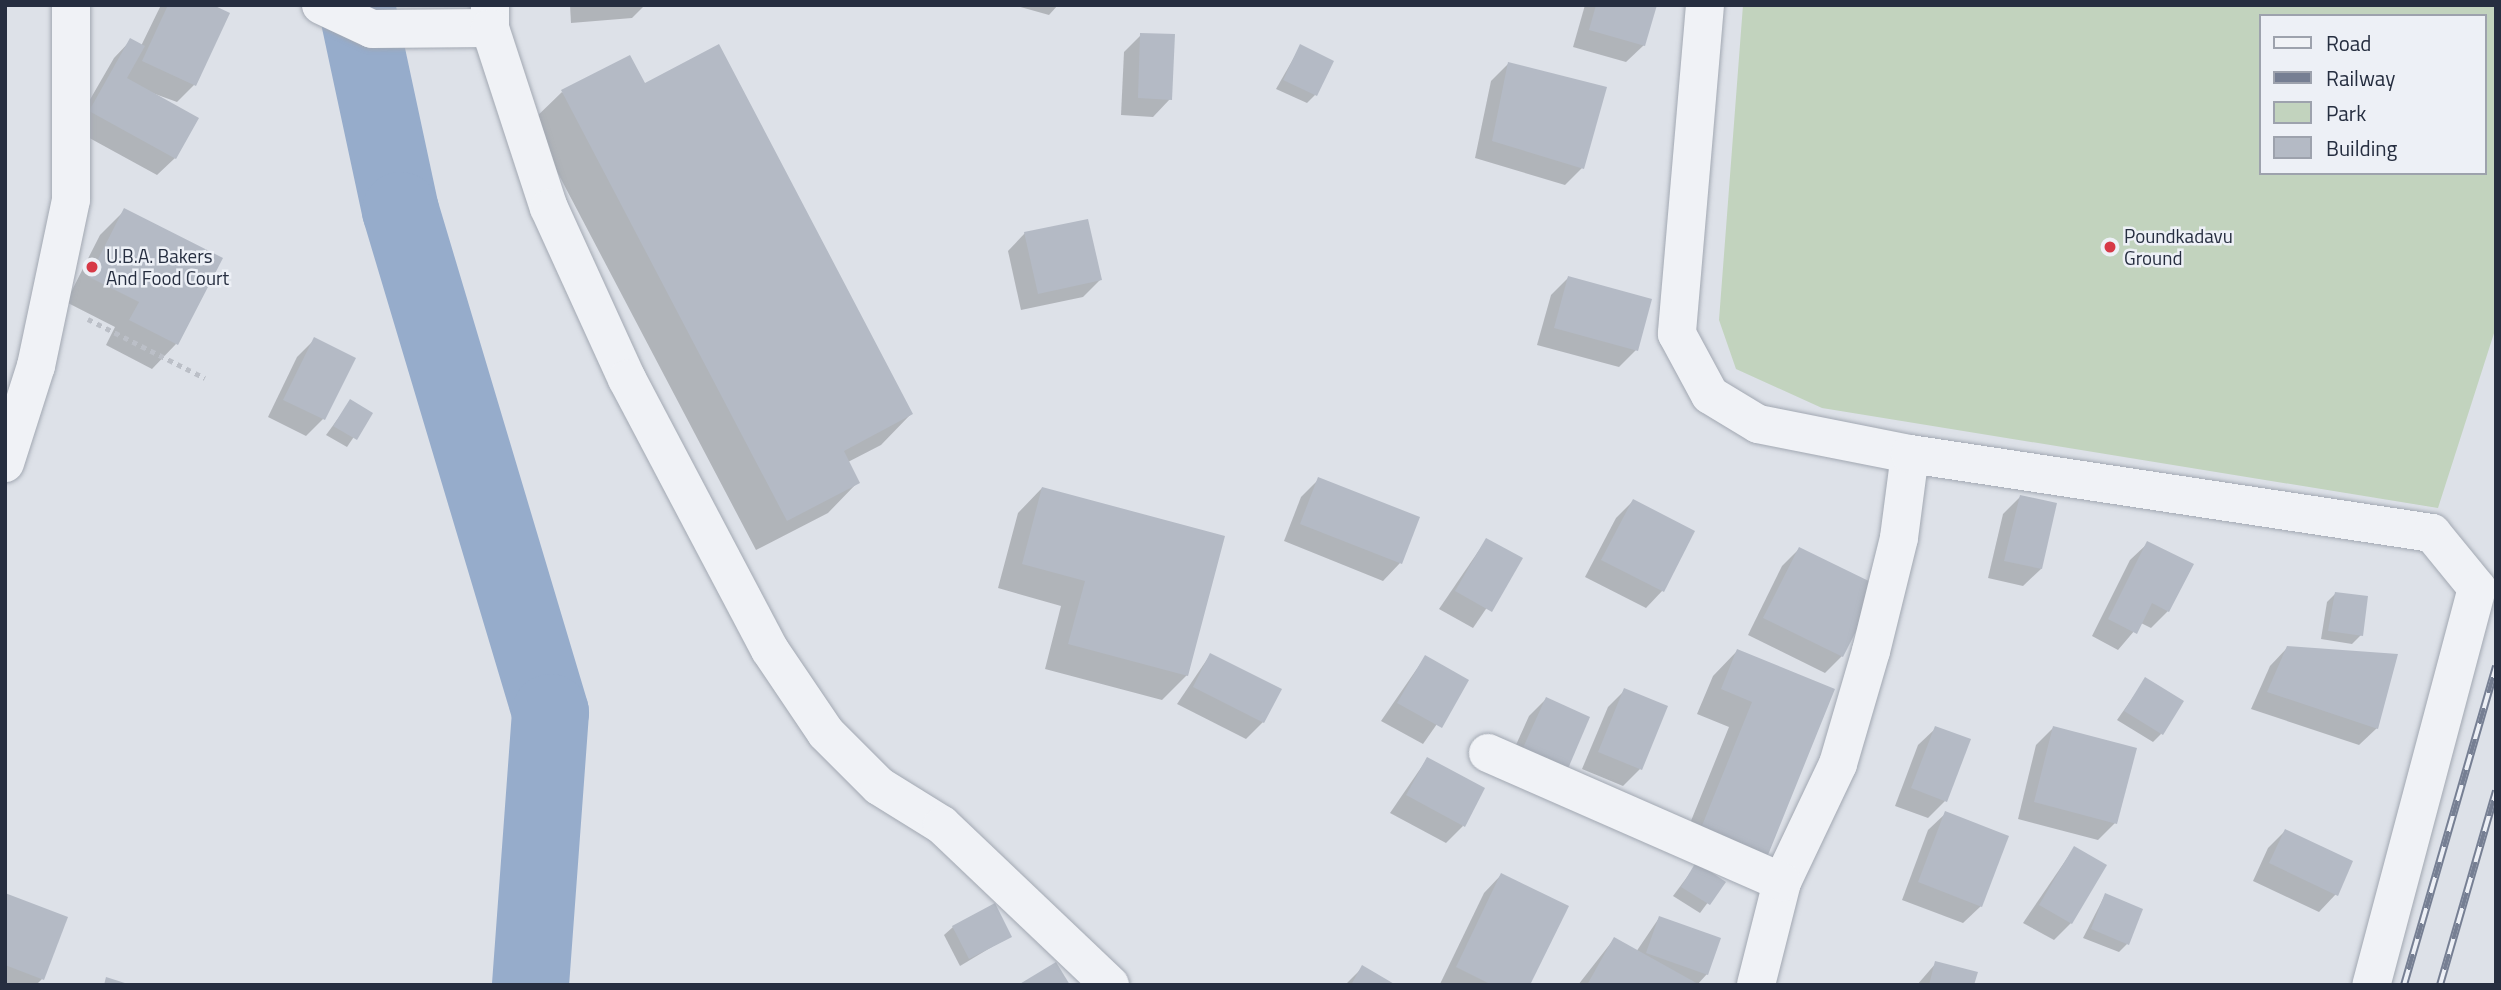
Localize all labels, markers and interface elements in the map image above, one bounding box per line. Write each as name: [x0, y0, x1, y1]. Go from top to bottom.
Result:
legend: [2260, 14, 2487, 175]
text: Road: [2326, 27, 2371, 59]
text: Railway: [2326, 62, 2395, 94]
text: Park: [2326, 97, 2366, 129]
text: Building: [2326, 132, 2397, 164]
place label: Poundkadavu Ground: [2124, 225, 2233, 269]
marker: Poundkadavu Ground: [2102, 239, 2118, 255]
place label: U.B.A. Bakers And Food Court: [106, 245, 229, 289]
marker: U.B.A. Bakers And Food Court: [84, 259, 100, 275]

